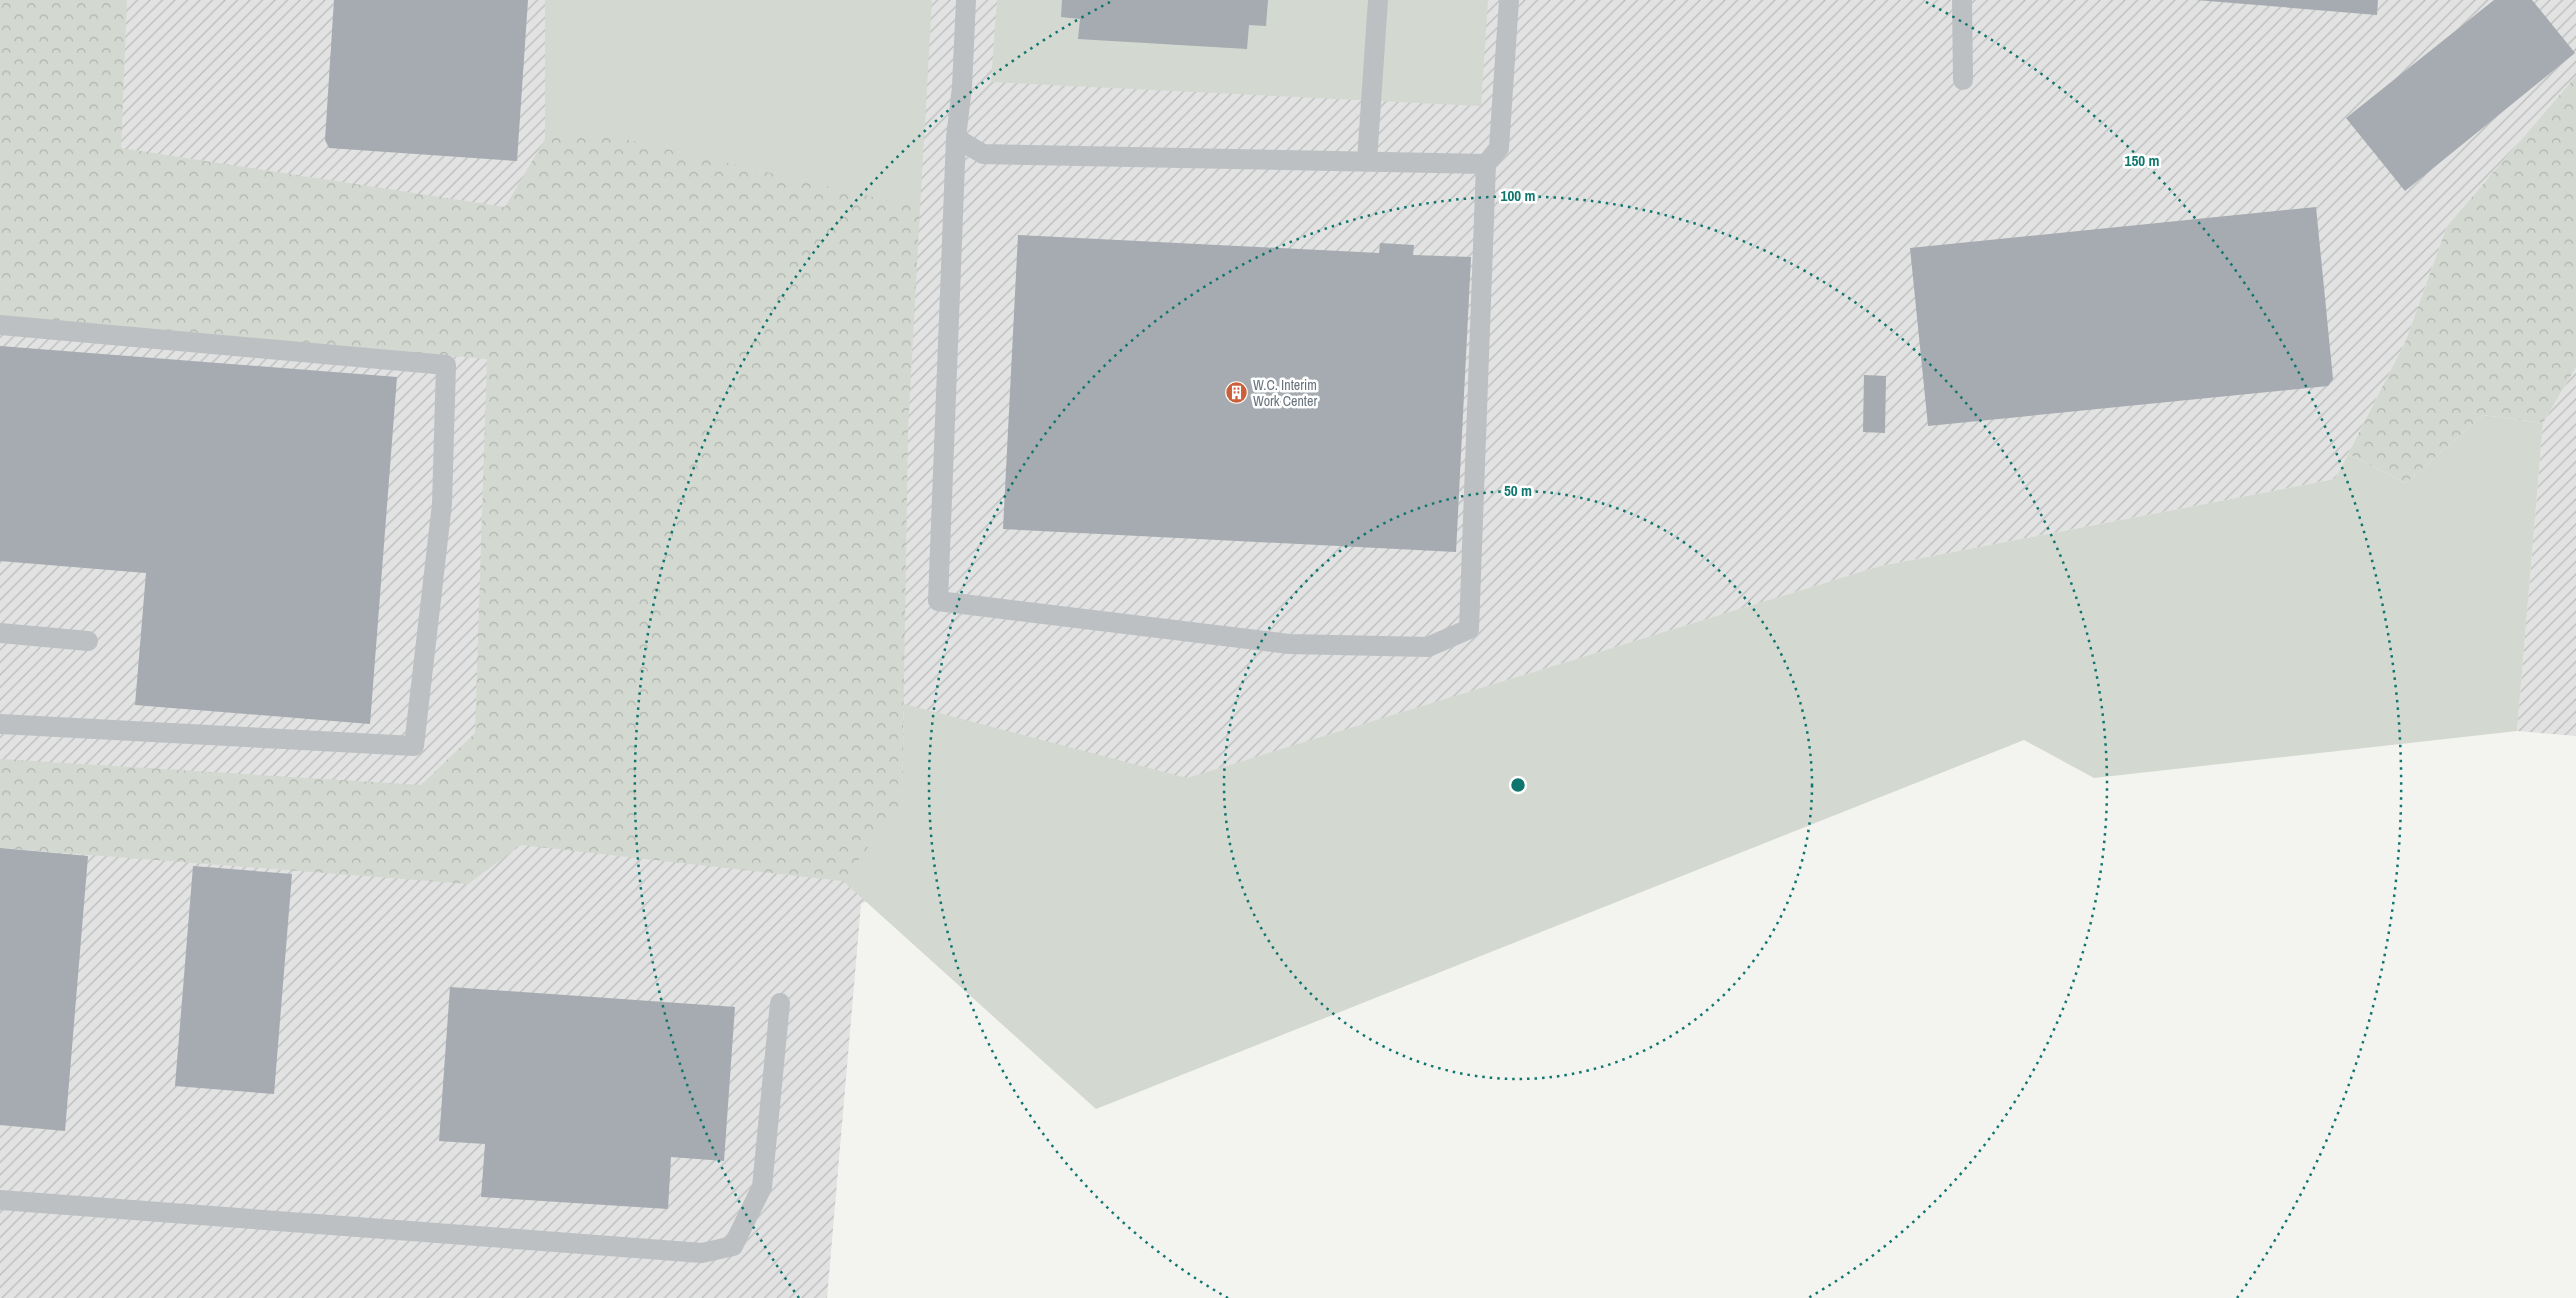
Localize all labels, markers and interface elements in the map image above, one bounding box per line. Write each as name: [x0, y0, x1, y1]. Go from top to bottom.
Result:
text: 150 m: [2125, 150, 2159, 171]
text: 100 m: [1501, 185, 1535, 206]
place label: W.C. Interim Work Center: [1253, 376, 1317, 410]
building icon: W.C. Interim Work Center: [1225, 381, 1249, 405]
text: 50 m: [1504, 480, 1532, 501]
centre of rings: [1509, 776, 1527, 794]

